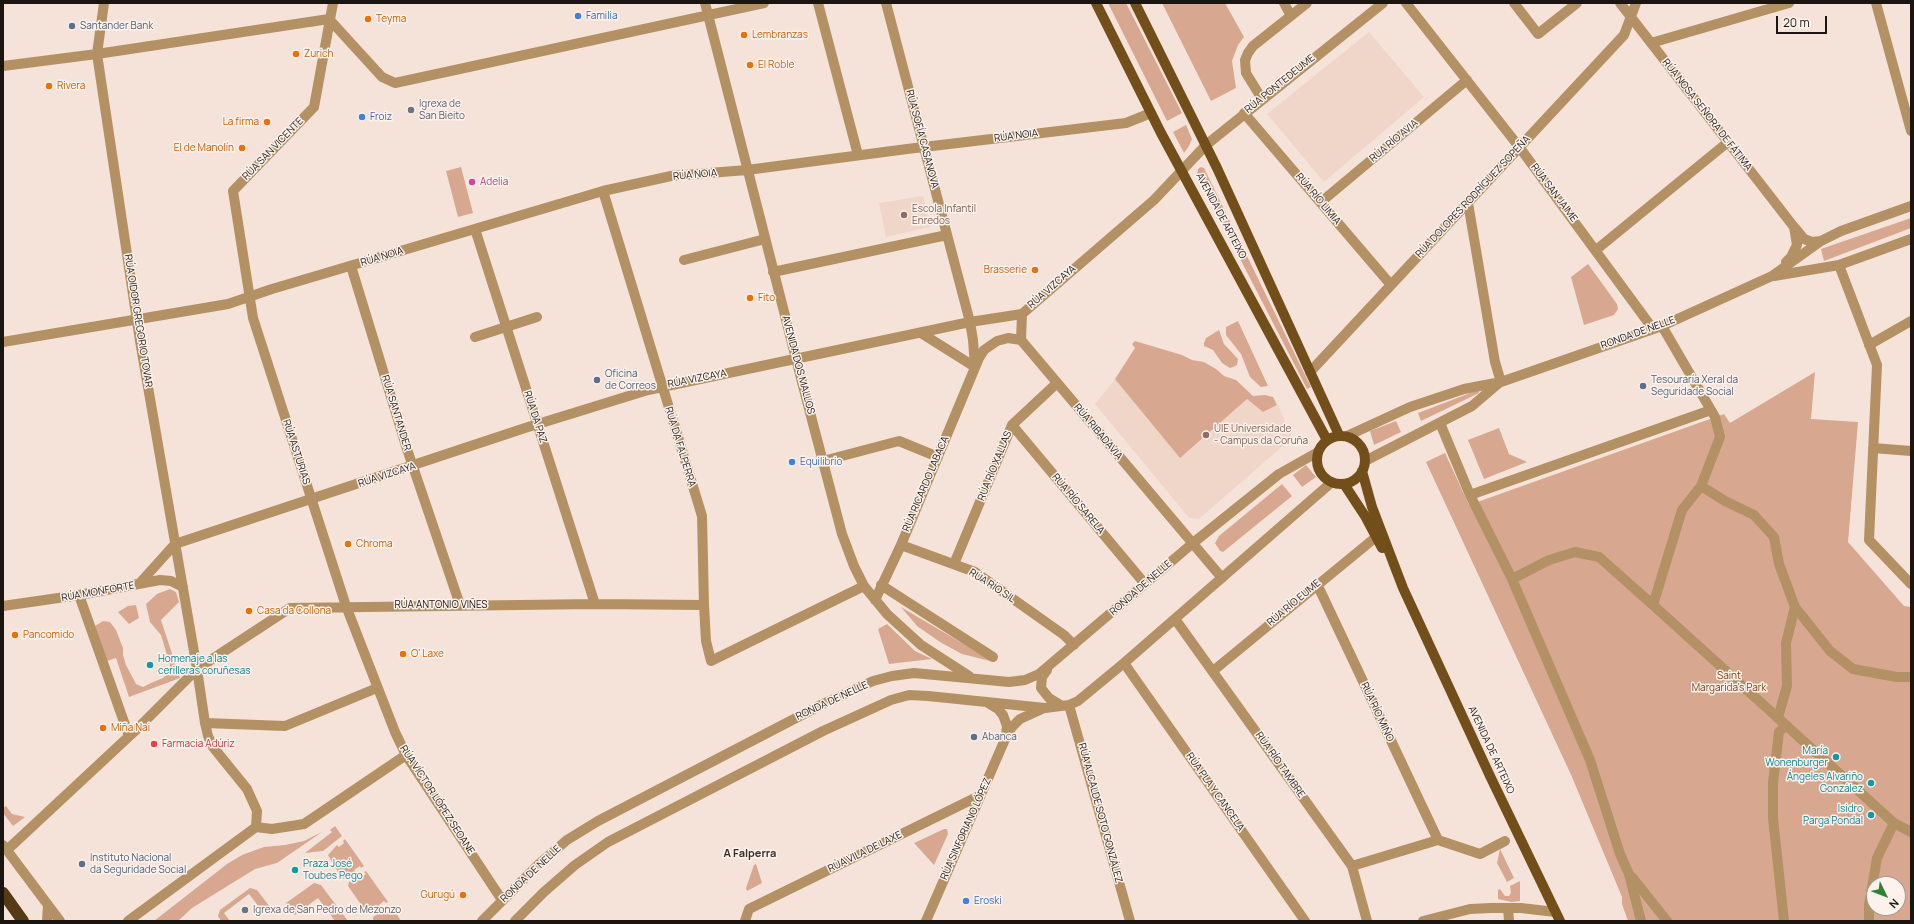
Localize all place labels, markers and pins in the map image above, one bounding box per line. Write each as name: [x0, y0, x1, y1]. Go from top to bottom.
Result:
place label: Familia: [586, 10, 617, 22]
marker: Familia: [573, 11, 583, 21]
place label: Teyma: [376, 13, 406, 25]
marker: Teyma: [363, 14, 373, 24]
place label: Santander Bank: [80, 20, 153, 32]
marker: Santander Bank: [67, 21, 77, 31]
place label: Lembranzas: [752, 29, 808, 41]
marker: Lembranzas: [739, 30, 749, 40]
place label: Zurich: [304, 48, 333, 60]
marker: Zurich: [291, 49, 301, 59]
place label: El Roble: [758, 59, 794, 71]
marker: El Roble: [745, 60, 755, 70]
place label: Rivera: [57, 80, 85, 92]
marker: Rivera: [44, 81, 54, 91]
place label: Igrexa de San Bieito: [419, 98, 465, 122]
marker: Igrexa de San Bieito: [406, 105, 416, 115]
place label: Froiz: [370, 111, 392, 123]
marker: Froiz: [357, 112, 367, 122]
place label: La firma: [223, 116, 259, 128]
marker: La firma: [262, 117, 272, 127]
place label: El de Manolín: [174, 142, 234, 154]
marker: El de Manolín: [237, 143, 247, 153]
place label: Adelia: [480, 176, 508, 188]
marker: Adelia: [467, 177, 477, 187]
place label: Escola Infantil Enredos: [912, 203, 976, 226]
marker: Escola Infantil Enredos: [899, 210, 909, 220]
place label: Brasserie: [984, 264, 1027, 276]
marker: Brasserie: [1030, 265, 1040, 275]
place label: Fito: [758, 292, 775, 304]
marker: Fito: [745, 293, 755, 303]
place label: Oficina de Correos: [605, 368, 656, 392]
place label: Tesouraría Xeral da Seguridade Social: [1651, 374, 1738, 398]
marker: Oficina de Correos: [592, 375, 602, 385]
marker: Tesouraría Xeral da Seguridade Social: [1638, 381, 1648, 391]
place label: UIE Universidade - Campus da Coruña: [1214, 423, 1308, 446]
marker: UIE Universidade - Campus da Coruña: [1201, 430, 1211, 440]
place label: Equilibrio: [800, 456, 842, 468]
marker: Equilibrio: [787, 457, 797, 467]
place label: Chroma: [356, 538, 393, 550]
marker: Chroma: [343, 539, 353, 549]
place label: Casa da Collona: [257, 605, 331, 617]
marker: Casa da Collona: [244, 606, 254, 616]
place label: Pancomido: [23, 629, 74, 641]
marker: Pancomido: [10, 630, 20, 640]
place label: O' Laxe: [411, 648, 444, 660]
marker: O' Laxe: [398, 649, 408, 659]
place label: Homenaje a las cerilleras coruñesas: [158, 653, 251, 676]
marker: Homenaje a las cerilleras coruñesas: [145, 660, 155, 670]
place label: Miña Nai: [111, 722, 150, 734]
marker: Miña Nai: [98, 723, 108, 733]
place label: Abanca: [982, 731, 1017, 743]
marker: Abanca: [969, 732, 979, 742]
place label: Farmacia Adúriz: [162, 738, 235, 750]
marker: Farmacia Adúriz: [149, 739, 159, 749]
place label: María Wonenburger: [1765, 745, 1828, 768]
marker: María Wonenburger: [1831, 752, 1841, 762]
place label: Ángeles Alvariño González: [1787, 771, 1863, 794]
marker: Ángeles Alvariño González: [1866, 778, 1876, 788]
place label: Isidro Parga Pondal: [1803, 803, 1863, 826]
marker: Isidro Parga Pondal: [1866, 810, 1876, 820]
place label: Instituto Nacional da Seguridade Social: [90, 852, 186, 876]
place label: Praza José Toubes Pego: [303, 858, 363, 882]
marker: Instituto Nacional da Seguridade Social: [77, 859, 87, 869]
marker: Praza José Toubes Pego: [290, 865, 300, 875]
place label: Gurugú: [421, 889, 455, 901]
marker: Gurugú: [458, 890, 468, 900]
place label: Eroski: [974, 895, 1002, 907]
marker: Eroski: [961, 896, 971, 906]
place label: Igrexa de San Pedro de Mezonzo: [253, 904, 401, 916]
marker: Igrexa de San Pedro de Mezonzo: [240, 905, 250, 915]

